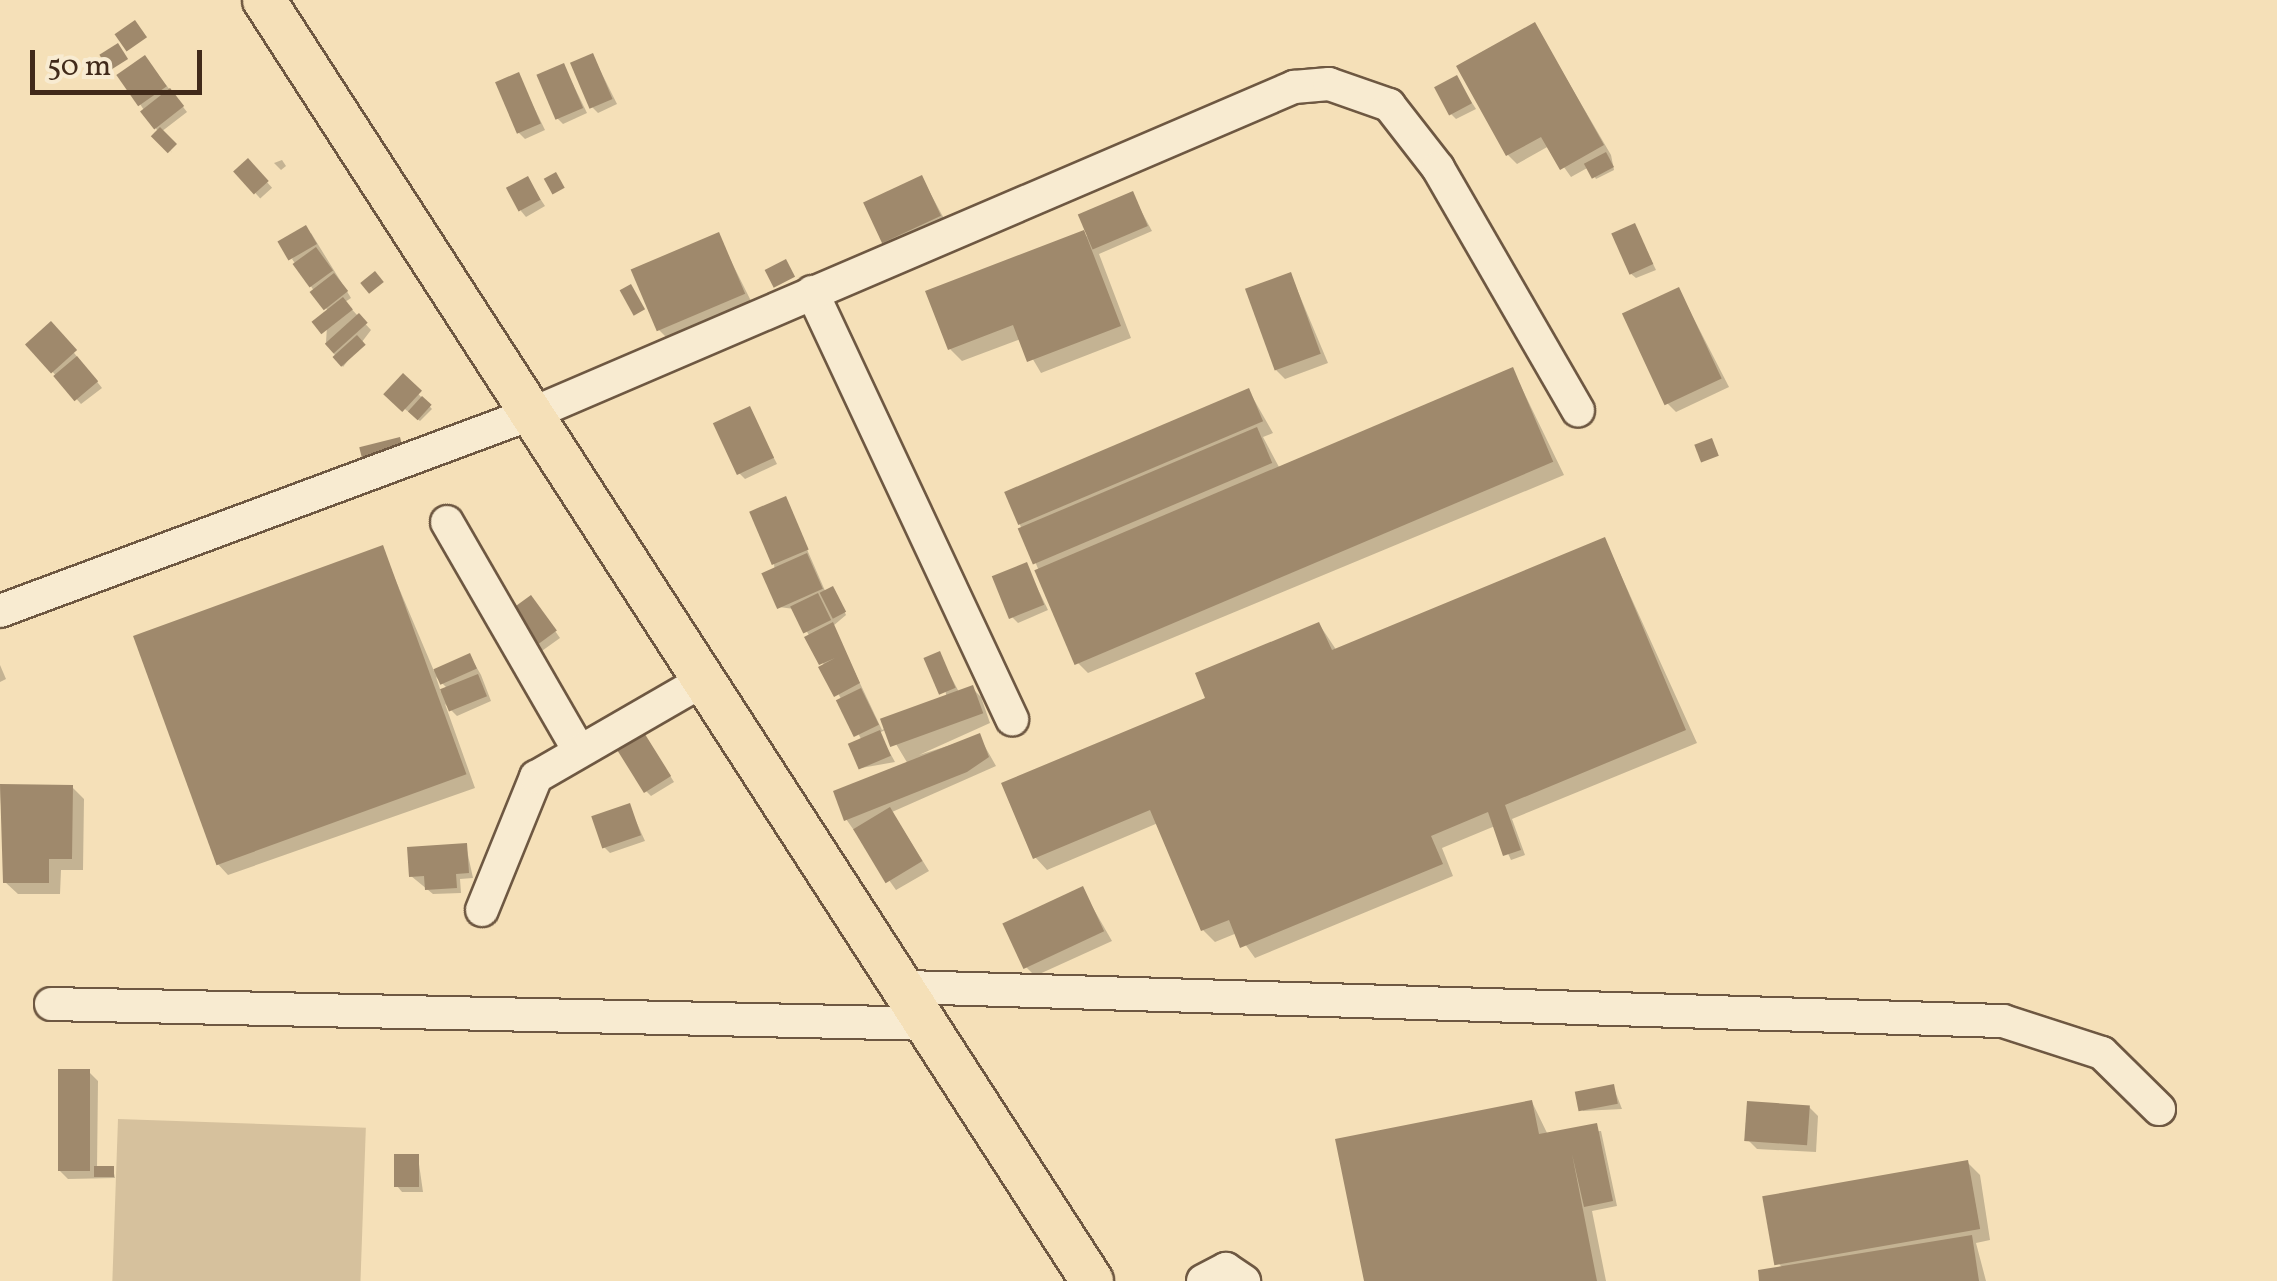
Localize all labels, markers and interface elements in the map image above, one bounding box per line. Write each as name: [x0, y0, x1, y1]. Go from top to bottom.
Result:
scale bar: [35, 30, 208, 92]
text: 50 m: [47, 46, 111, 88]

